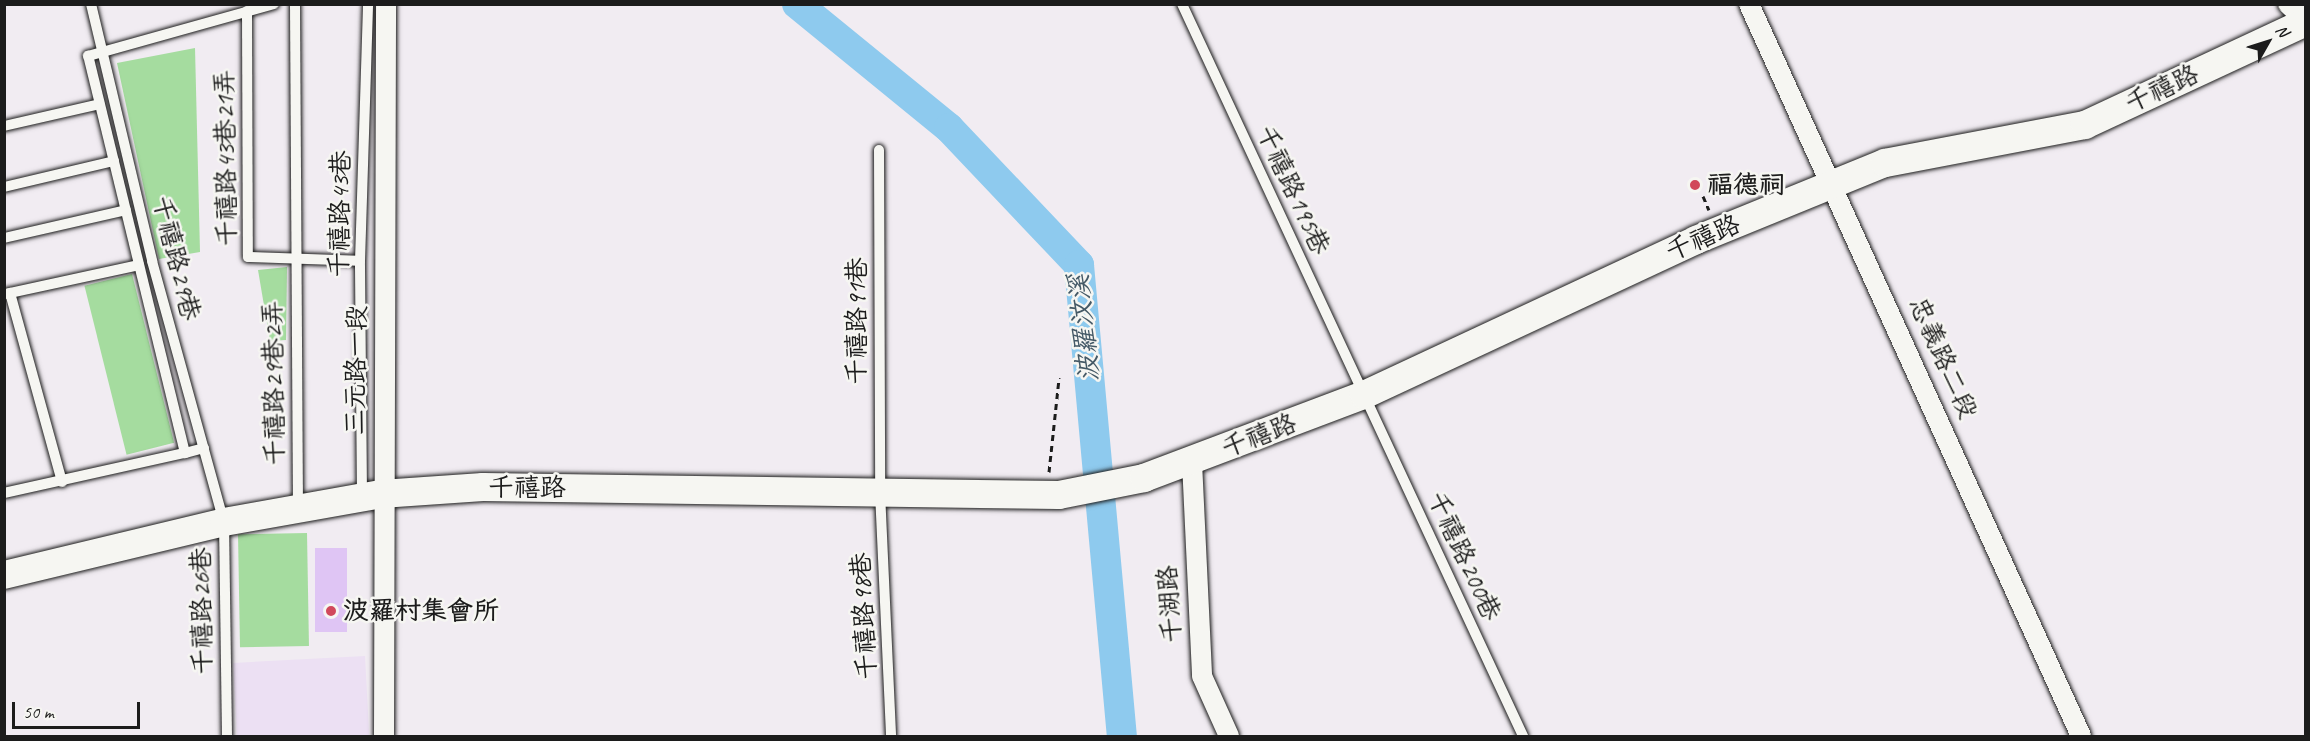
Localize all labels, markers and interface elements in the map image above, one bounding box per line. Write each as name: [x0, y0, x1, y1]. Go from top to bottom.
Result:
north arrow: [2238, 12, 2298, 72]
text: N: [2271, 21, 2293, 41]
street label: 千禧路: [2120, 58, 2204, 120]
street label: 千禧路43巷21弄: [209, 69, 243, 247]
street label: 千禧路195巷: [1249, 120, 1337, 260]
street label: 千禧路43巷: [323, 150, 357, 278]
place label: 福德祠: [1707, 169, 1785, 201]
marker: 福德祠: [1688, 178, 1702, 192]
street label: 千禧路29巷: [145, 192, 207, 324]
street label: 千禧路: [1661, 208, 1745, 268]
street label: 千禧路91巷: [841, 257, 873, 385]
water label: 波羅汶溪: [1062, 273, 1106, 383]
street label: 忠義路二段: [1902, 292, 1984, 424]
street label: 千禧路29巷2弄: [257, 300, 291, 466]
street label: 三元路一段: [339, 305, 373, 435]
street label: 千禧路: [1217, 407, 1301, 465]
street label: 千禧路: [488, 472, 566, 504]
street label: 千禧路200巷: [1420, 486, 1508, 626]
street label: 千禧路26巷: [185, 547, 219, 675]
street label: 千禧路98巷: [845, 552, 883, 680]
street label: 千湖路: [1152, 564, 1188, 644]
place label: 波羅村集會所: [343, 595, 499, 627]
marker: 波羅村集會所: [324, 604, 338, 618]
scale bar: [15, 690, 142, 728]
text: 50 m: [23, 701, 54, 723]

